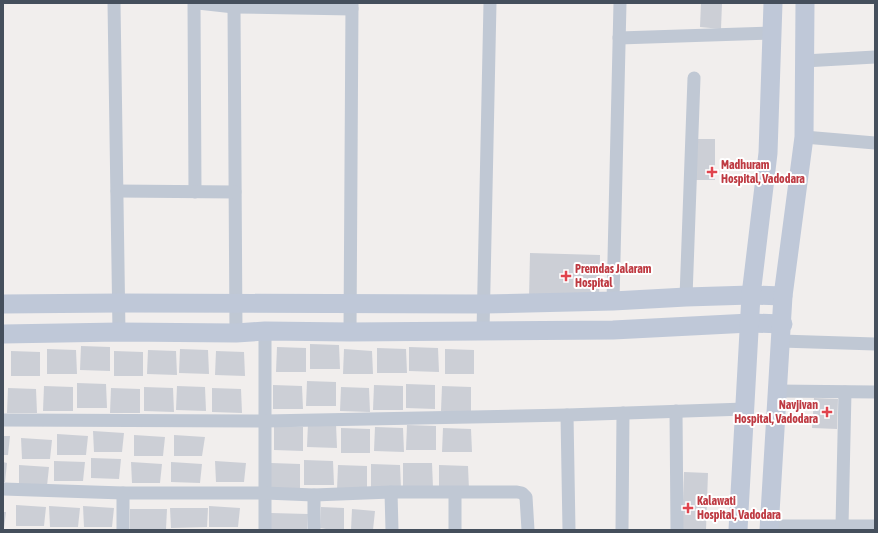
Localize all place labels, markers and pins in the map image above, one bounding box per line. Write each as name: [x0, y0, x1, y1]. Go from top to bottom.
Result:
place label: Madhuram Hospital, Vadodara: [721, 158, 805, 186]
marker: Madhuram Hospital, Vadodara: [706, 166, 718, 178]
place label: Premdas Jalaram Hospital: [575, 262, 652, 290]
marker: Premdas Jalaram Hospital: [560, 270, 572, 282]
place label: Navjivan Hospital, Vadodara: [734, 398, 818, 426]
marker: Navjivan Hospital, Vadodara: [821, 406, 833, 418]
place label: Kalawati Hospital, Vadodara: [697, 494, 781, 522]
marker: Kalawati Hospital, Vadodara: [682, 502, 694, 514]

